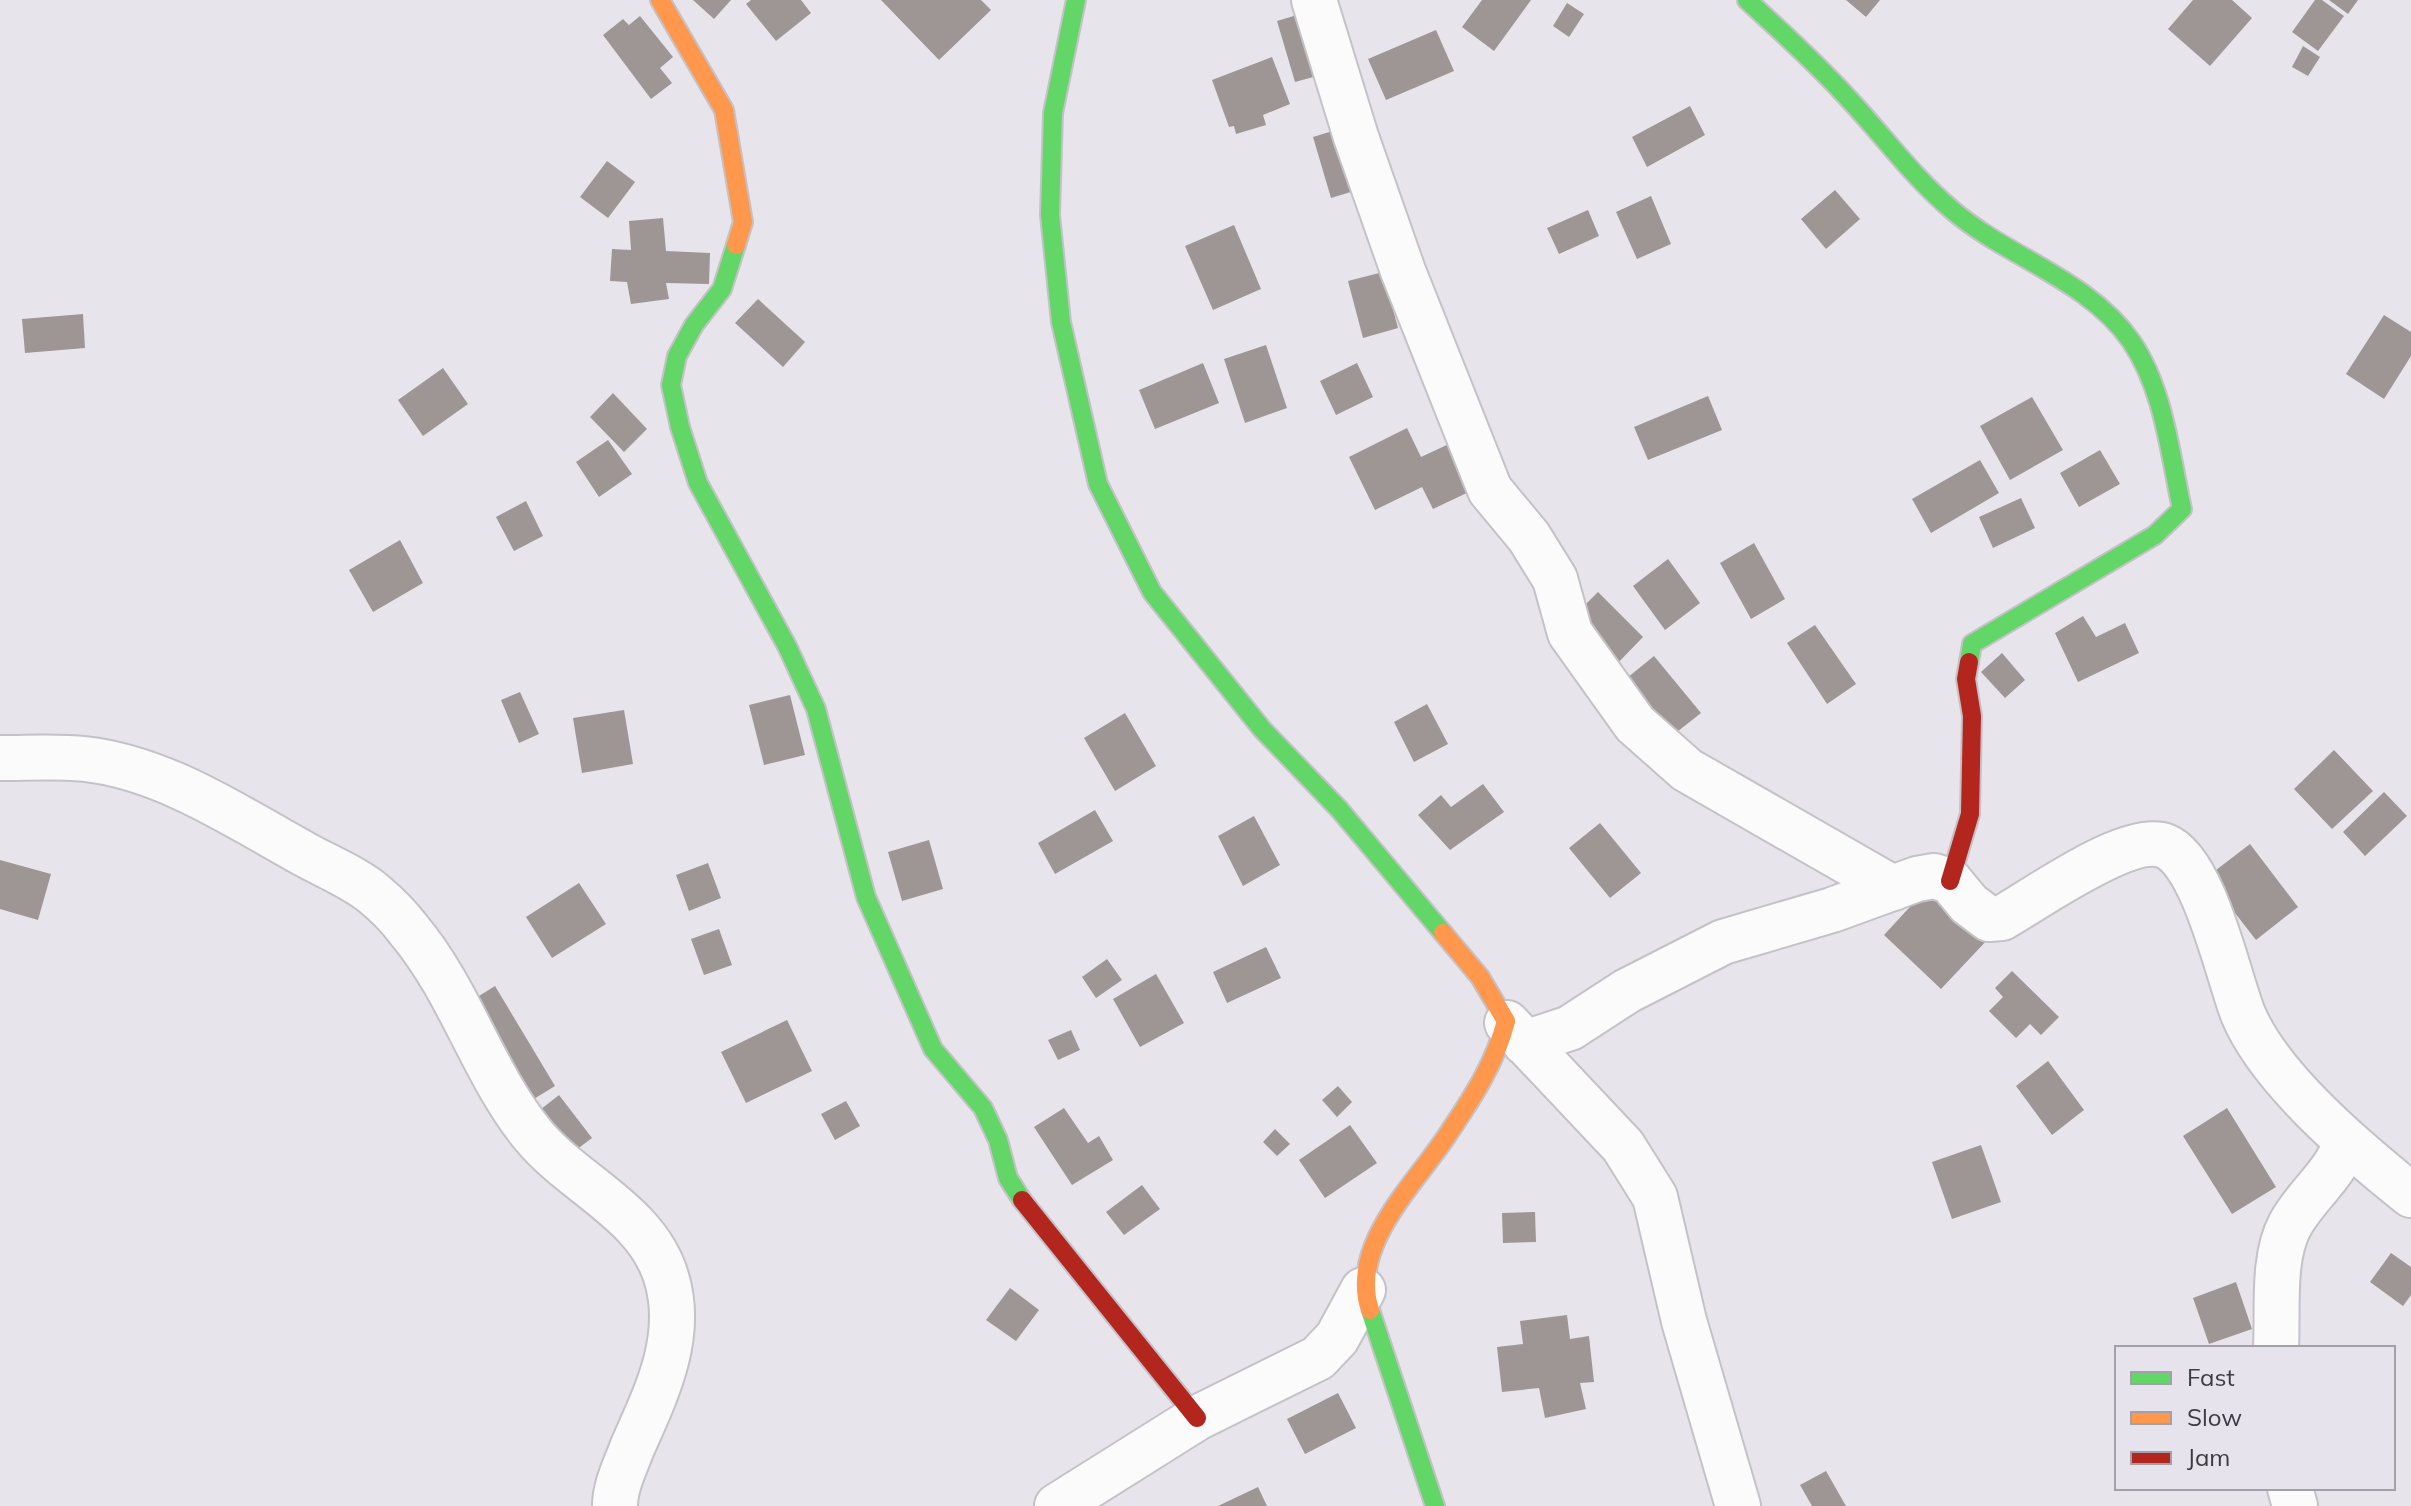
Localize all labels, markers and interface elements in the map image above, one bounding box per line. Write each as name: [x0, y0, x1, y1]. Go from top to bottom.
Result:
legend: [2115, 1346, 2395, 1490]
text: Fast: [2187, 1362, 2235, 1392]
text: Slow: [2187, 1402, 2242, 1432]
text: Jam: [2187, 1442, 2230, 1472]

